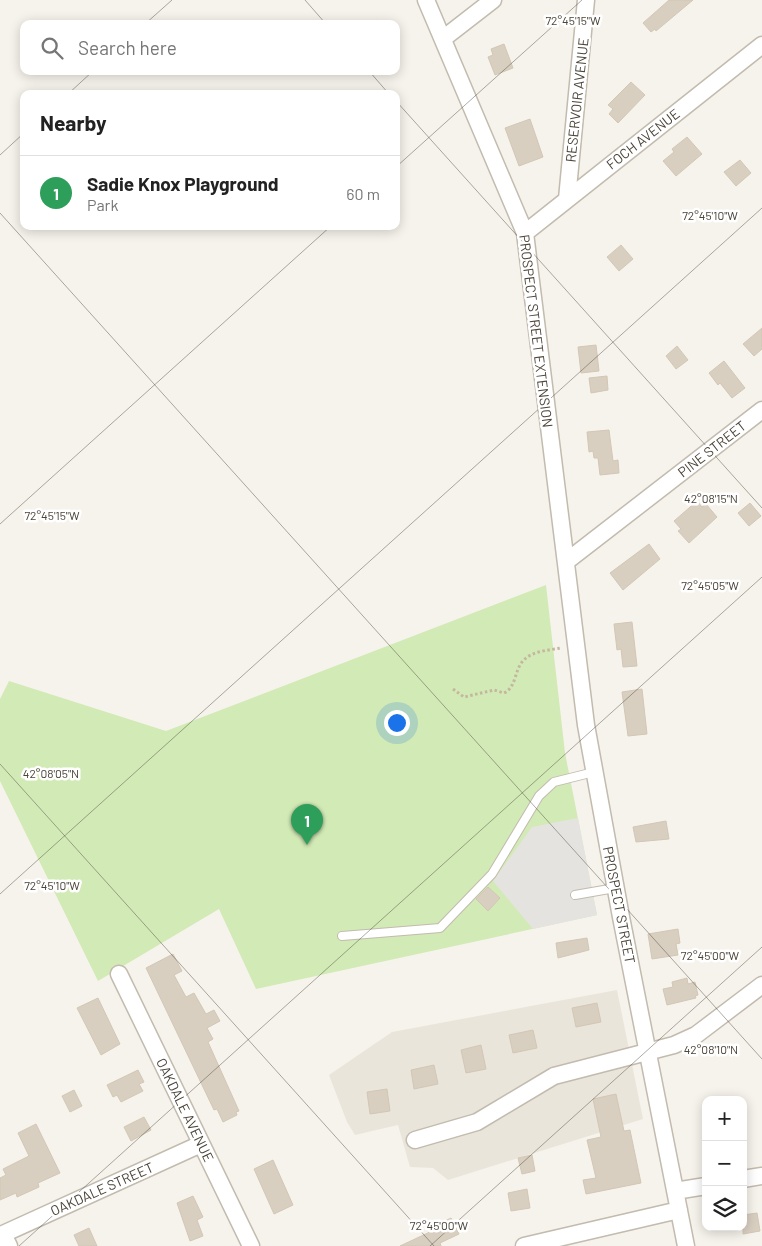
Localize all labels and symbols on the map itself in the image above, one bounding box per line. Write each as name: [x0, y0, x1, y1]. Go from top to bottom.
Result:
text: 72°45'15"W: [545, 13, 601, 27]
street label: RESERVOIR AVENUE: [562, 37, 591, 163]
street label: FOCH AVENUE: [603, 105, 683, 173]
text: 72°45'10"W: [682, 208, 738, 222]
street label: PROSPECT STREET EXTENSION: [516, 233, 557, 428]
street label: PINE STREET: [674, 417, 749, 480]
text: 42°08'15"N: [684, 491, 738, 505]
text: 72°45'15"W: [24, 508, 80, 522]
text: 72°45'05"W: [681, 578, 739, 592]
your location: [384, 710, 410, 736]
text: 42°08'05"N: [23, 766, 79, 780]
pin: 1: [291, 804, 323, 845]
street label: PROSPECT STREET: [600, 845, 639, 965]
text: 72°45'10"W: [24, 878, 80, 892]
text: 72°45'00"W: [681, 948, 740, 962]
text: 42°08'10"N: [684, 1042, 738, 1056]
street label: OAKDALE AVENUE: [153, 1055, 218, 1164]
street label: OAKDALE STREET: [48, 1158, 156, 1219]
text: 72°45'00"W: [410, 1218, 469, 1232]

